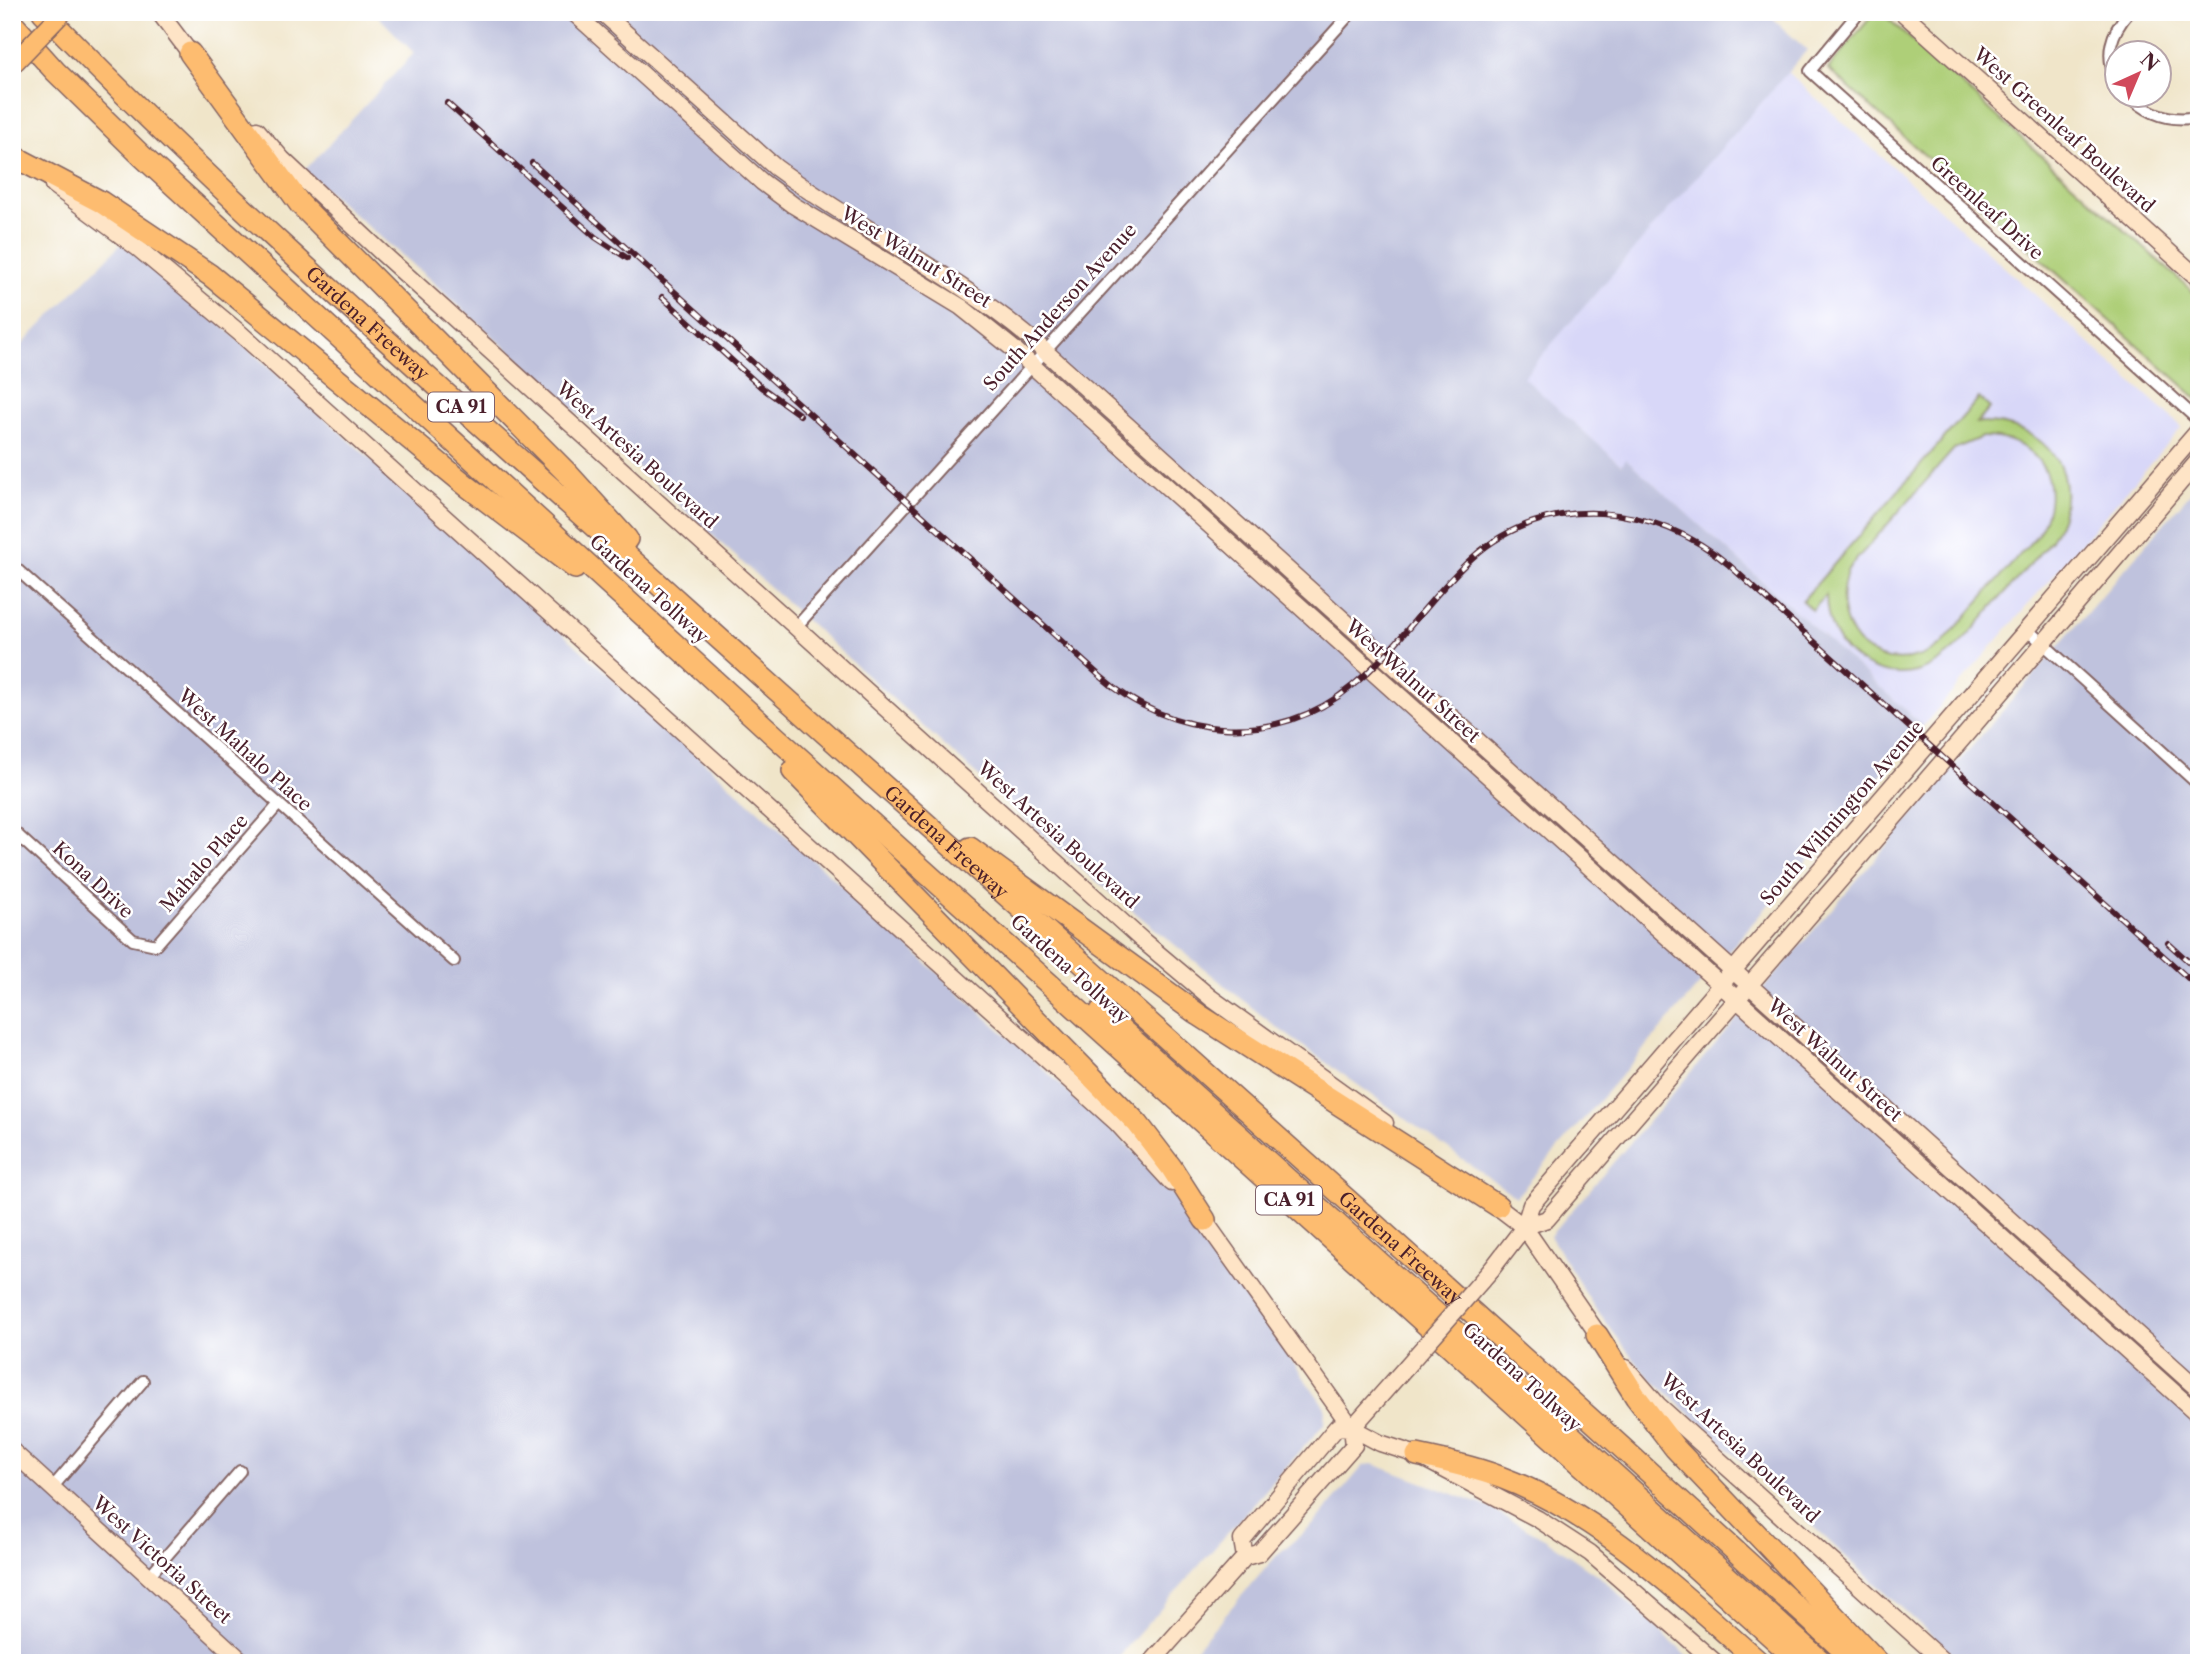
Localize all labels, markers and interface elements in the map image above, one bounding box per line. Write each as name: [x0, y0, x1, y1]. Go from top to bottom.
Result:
north arrow: [2102, 38, 2172, 108]
street label: West Greenleaf Boulevard: [1968, 42, 2160, 218]
text: N: [2136, 48, 2163, 76]
street label: Greenleaf Drive: [1926, 151, 2048, 265]
street label: West Walnut Street: [836, 201, 996, 313]
street label: South Anderson Avenue: [979, 218, 1141, 396]
street label: Gardena Freeway: [301, 261, 435, 385]
street label: West Artesia Boulevard: [551, 376, 723, 534]
road number: CA 91: [428, 393, 494, 422]
street label: Gardena Tollway: [585, 530, 713, 649]
street label: West Walnut Street: [1340, 614, 1485, 748]
street label: West Mahalo Place: [173, 683, 317, 816]
street label: South Wilmington Avenue: [1755, 716, 1929, 910]
street label: West Artesia Boulevard: [972, 756, 1144, 914]
street label: Gardena Freeway: [880, 781, 1014, 903]
street label: Mahalo Place: [155, 809, 253, 917]
street label: Kona Drive: [48, 837, 138, 923]
street label: Gardena Tollway: [1006, 910, 1134, 1029]
street label: West Walnut Street: [1762, 993, 1907, 1127]
road number: CA 91: [1256, 1185, 1322, 1214]
street label: Gardena Freeway: [1334, 1186, 1467, 1310]
street label: Gardena Tollway: [1458, 1318, 1586, 1437]
street label: West Artesia Boulevard: [1655, 1368, 1825, 1528]
street label: West Victoria Street: [87, 1491, 237, 1629]

